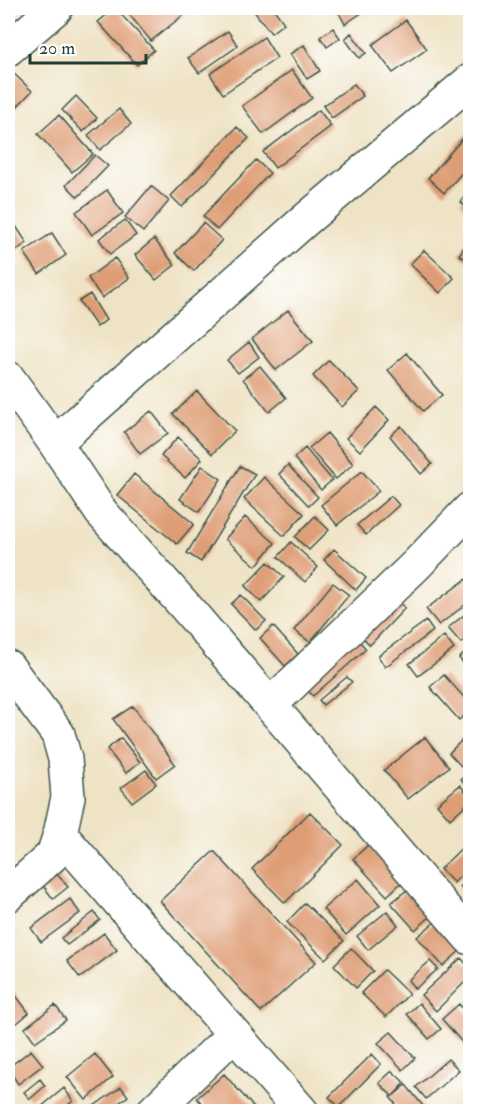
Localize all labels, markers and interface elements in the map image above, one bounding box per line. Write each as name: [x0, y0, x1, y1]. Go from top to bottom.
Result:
scale bar: [30, 27, 146, 65]
text: 20 m: [39, 37, 75, 60]

